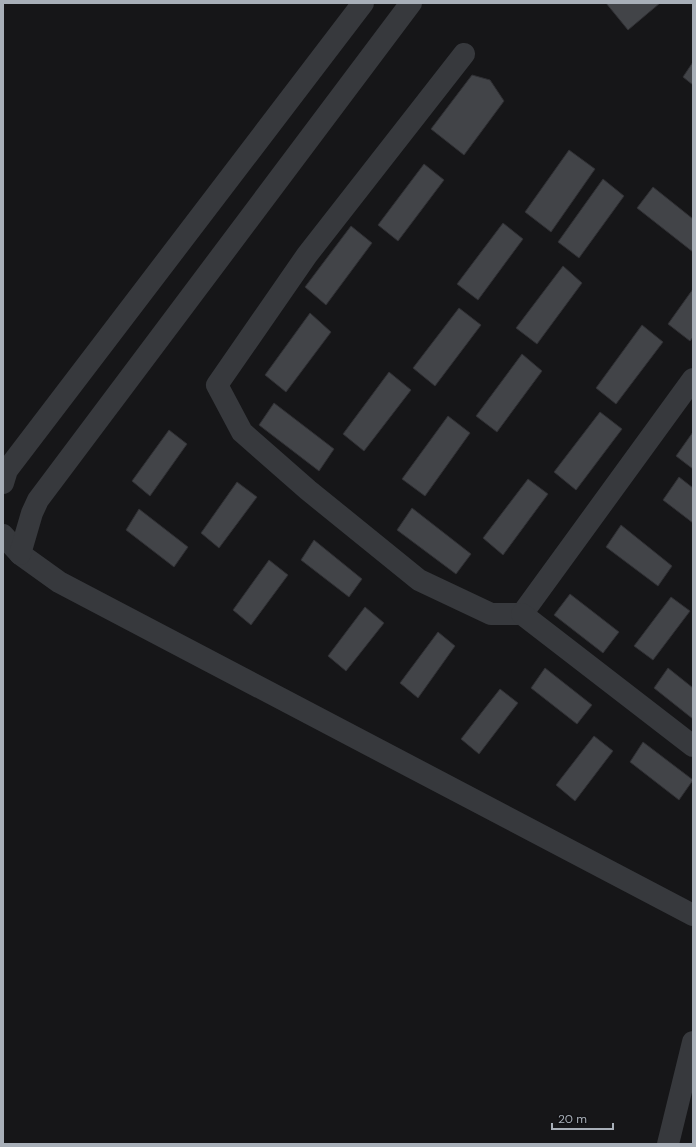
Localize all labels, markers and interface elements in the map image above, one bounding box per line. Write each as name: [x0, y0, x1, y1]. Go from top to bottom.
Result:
scale bar: [552, 1105, 613, 1131]
text: 20 m: [558, 1111, 587, 1127]

